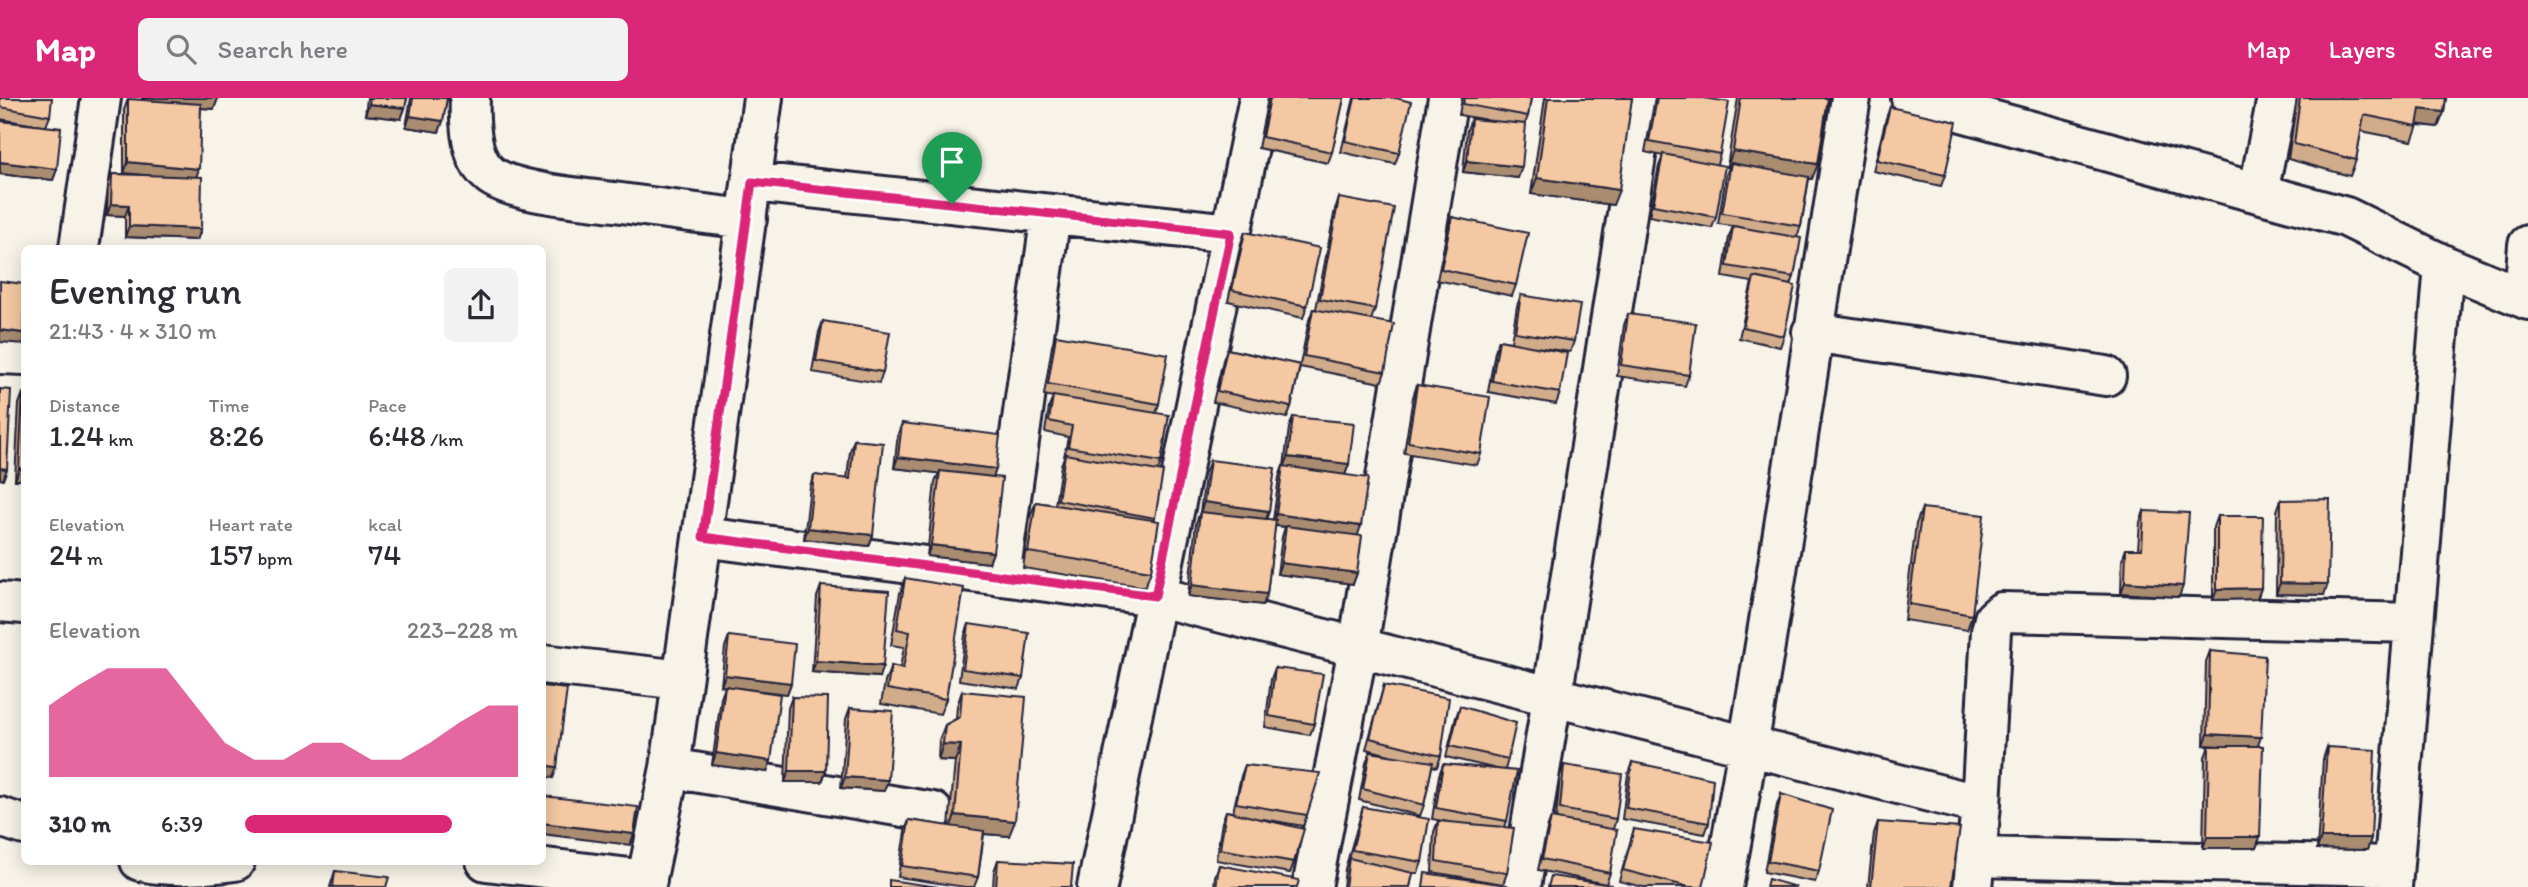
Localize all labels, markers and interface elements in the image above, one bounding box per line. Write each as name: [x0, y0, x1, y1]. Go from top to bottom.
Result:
search box: [138, 18, 628, 81]
text: Map: [35, 30, 96, 69]
icon: search: [162, 30, 200, 68]
text: Search here: [218, 33, 348, 65]
text: Map: [2247, 35, 2291, 64]
text: Layers: [2329, 35, 2396, 64]
text: Share: [2434, 35, 2493, 64]
pin: [922, 132, 982, 204]
icon: arrive: [933, 143, 971, 181]
text: Evening run: [49, 268, 242, 314]
button: share: [444, 268, 518, 342]
text: 21:43 · 4 × 310 m: [49, 317, 217, 345]
text: Distance: [49, 394, 120, 417]
text: Time: [209, 394, 249, 417]
text: Pace: [368, 394, 406, 417]
text: 1.24: [49, 417, 104, 454]
text: 8:26: [209, 417, 264, 454]
text: 6:48: [368, 417, 426, 454]
text: km: [104, 428, 134, 451]
text: /km: [426, 428, 463, 451]
text: Elevation: [49, 513, 125, 536]
text: Heart rate: [209, 513, 293, 536]
text: kcal: [368, 513, 402, 536]
text: 24: [49, 536, 83, 573]
text: 157: [209, 536, 253, 573]
text: 74: [368, 536, 401, 573]
text: m: [83, 547, 103, 570]
text: bpm: [253, 547, 293, 570]
text: Elevation: [49, 616, 140, 644]
text: 223–228 m: [407, 616, 518, 644]
text: 310 m: [49, 810, 111, 838]
text: 6:39: [161, 810, 203, 838]

